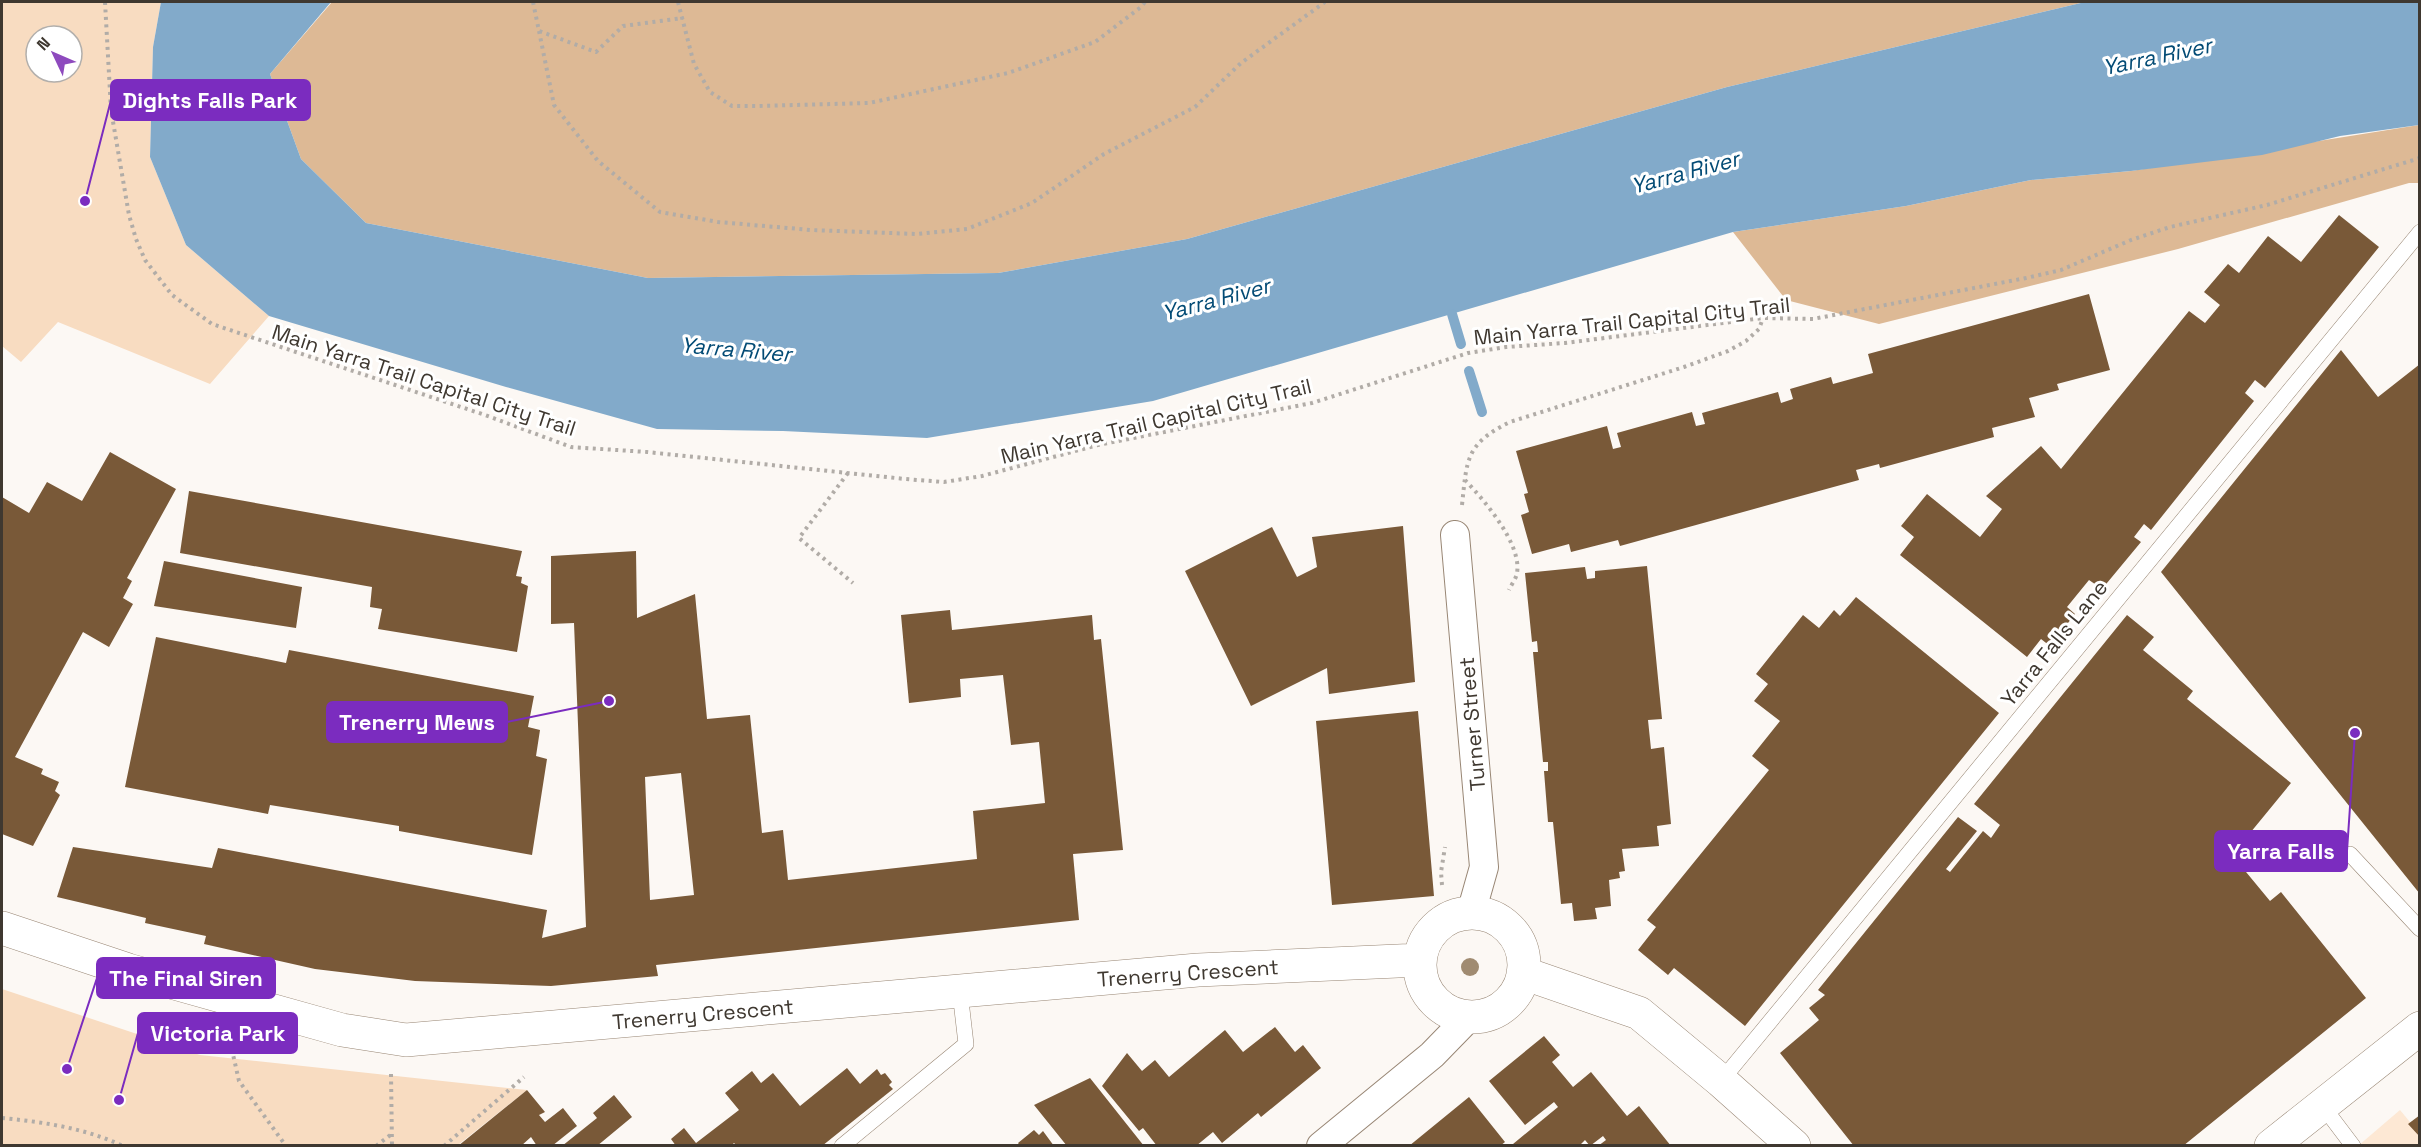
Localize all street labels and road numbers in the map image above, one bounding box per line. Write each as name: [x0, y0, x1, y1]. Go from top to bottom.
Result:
street label: Main Yarra Trail Capital City Trail: [1472, 291, 1792, 351]
street label: Main Yarra Trail Capital City Trail: [269, 318, 579, 442]
street label: Main Yarra Trail Capital City Trail: [998, 372, 1314, 470]
street label: Yarra Falls Lane: [1995, 574, 2113, 712]
street label: Turner Street: [1453, 656, 1491, 792]
street label: Trenerry Crescent: [1096, 953, 1280, 993]
street label: Trenerry Crescent: [611, 993, 795, 1035]

